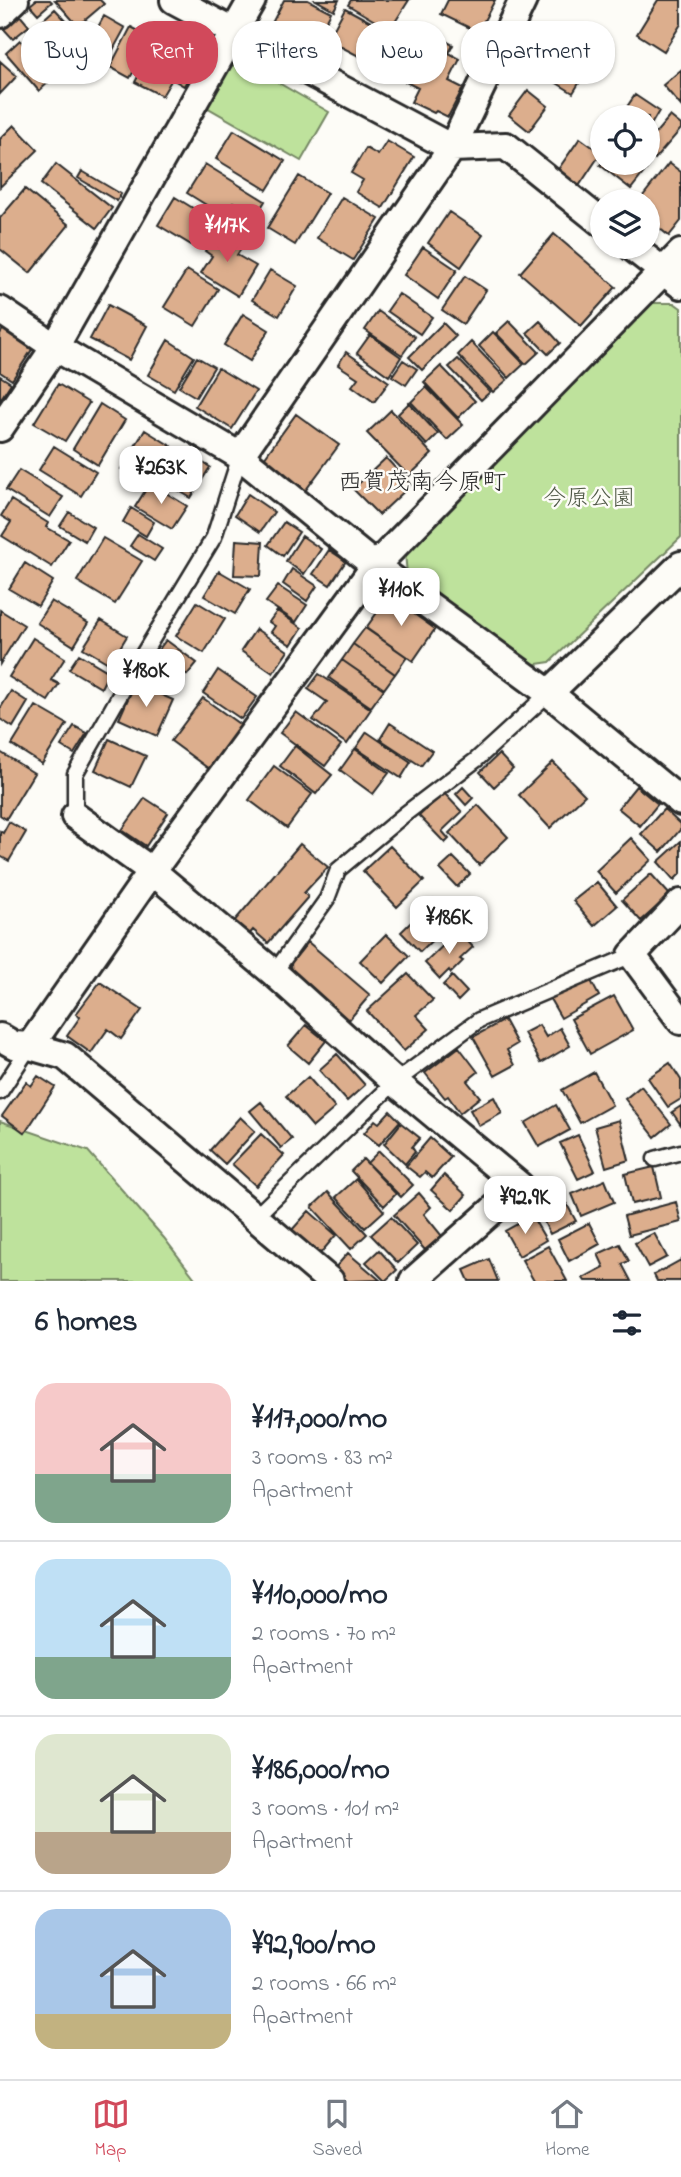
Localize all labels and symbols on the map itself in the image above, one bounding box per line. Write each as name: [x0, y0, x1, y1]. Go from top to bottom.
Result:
pin: ¥117K: [178, 204, 276, 264]
pin: ¥263K: [112, 447, 210, 506]
district label: 西賀茂南今原町: [338, 466, 506, 501]
park label: 今原公園: [543, 483, 635, 516]
pin: ¥110K: [352, 568, 450, 628]
pin: ¥180K: [97, 650, 195, 709]
pin: ¥186K: [400, 897, 498, 956]
pin: ¥92.9K: [468, 1176, 582, 1236]

